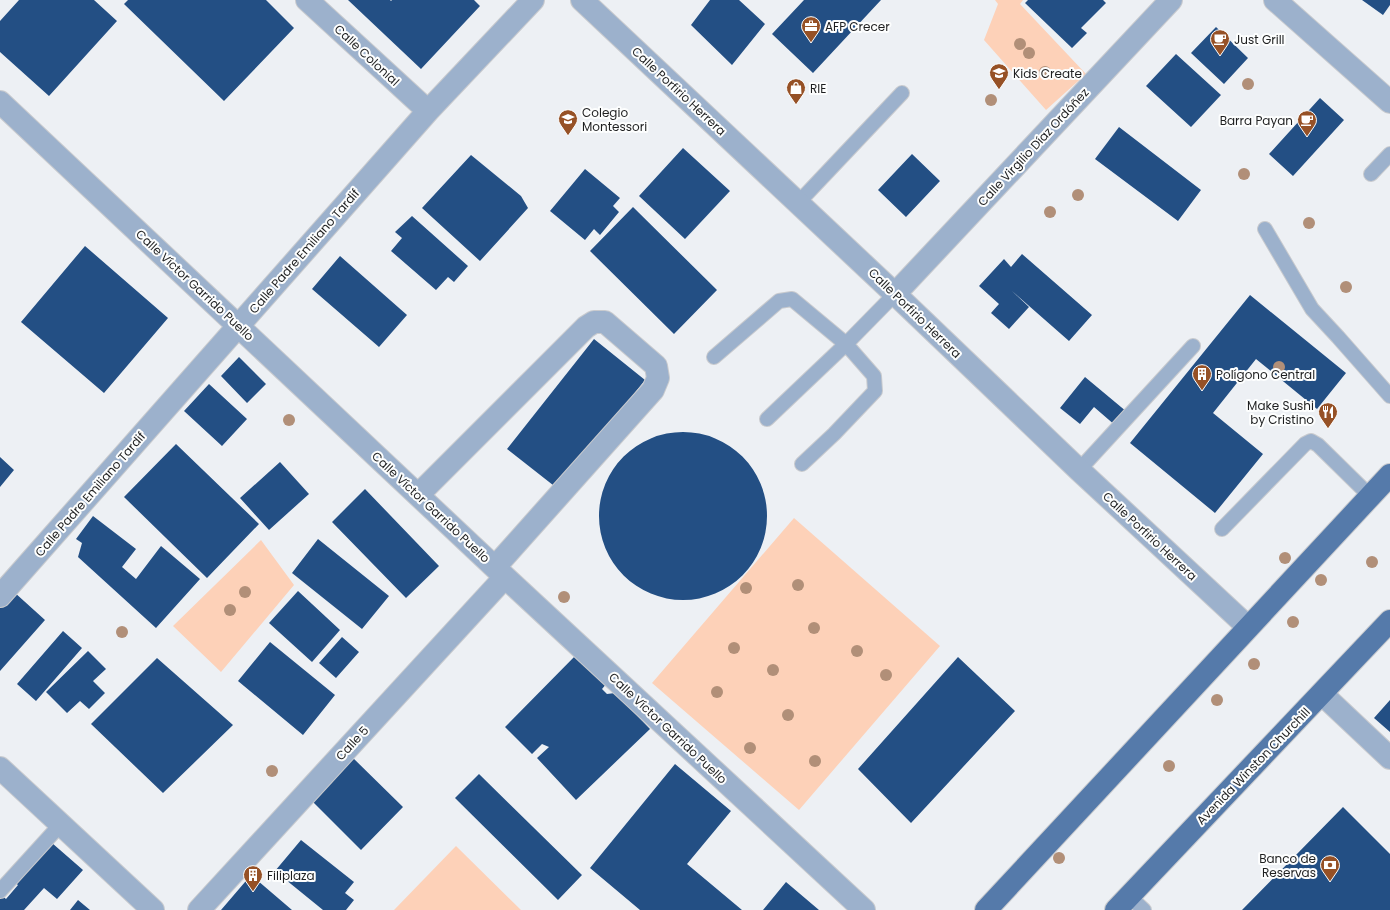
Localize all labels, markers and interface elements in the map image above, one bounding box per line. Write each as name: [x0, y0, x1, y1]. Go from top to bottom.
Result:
office icon: AFP Crecer: [800, 15, 822, 43]
place label: AFP Crecer: [825, 18, 890, 35]
street label: Calle Colonial: [331, 20, 403, 90]
cafe icon: Just Grill: [1209, 28, 1231, 56]
place label: Just Grill: [1234, 31, 1285, 48]
street label: Calle Porfirio Herrera: [628, 43, 730, 139]
school or university icon: Kids Create: [988, 62, 1010, 90]
place label: Kids Create: [1013, 65, 1082, 82]
shop icon: RIE: [785, 77, 807, 105]
place label: RIE: [810, 80, 826, 97]
street label: Calle Virgilio Díaz Ordóñez: [974, 84, 1092, 210]
place label: Colegio Montessori: [582, 104, 647, 135]
school or university icon: Colegio Montessori: [557, 108, 579, 136]
cafe icon: Barra Payan: [1296, 109, 1318, 137]
place label: Barra Payan: [1220, 112, 1293, 129]
street label: Calle Padre Emiliano Tardif: [245, 185, 363, 317]
street label: Calle Víctor Garrido Puello: [132, 226, 258, 345]
street label: Calle Porfirio Herrera: [865, 264, 965, 362]
building icon: Polígono Central: [1191, 363, 1213, 391]
place label: Polígono Central: [1216, 366, 1315, 383]
place label: Make Sushi by Cristino: [1247, 397, 1314, 428]
restaurant icon: Make Sushi by Cristino: [1317, 401, 1339, 429]
street label: Calle Padre Emiliano Tardif: [31, 428, 149, 560]
street label: Calle Víctor Garrido Puello: [368, 448, 494, 567]
street label: Calle Porfirio Herrera: [1099, 488, 1201, 584]
street label: Calle Víctor Garrido Puello: [605, 669, 731, 788]
street label: Avenida Winston Churchill: [1192, 704, 1314, 828]
street label: Calle 5: [332, 722, 372, 764]
place label: Banco de Reservas: [1259, 850, 1316, 881]
bank icon: Banco de Reservas: [1319, 854, 1341, 882]
building icon: Filiplaza: [242, 864, 264, 892]
place label: Filiplaza: [267, 867, 315, 884]

